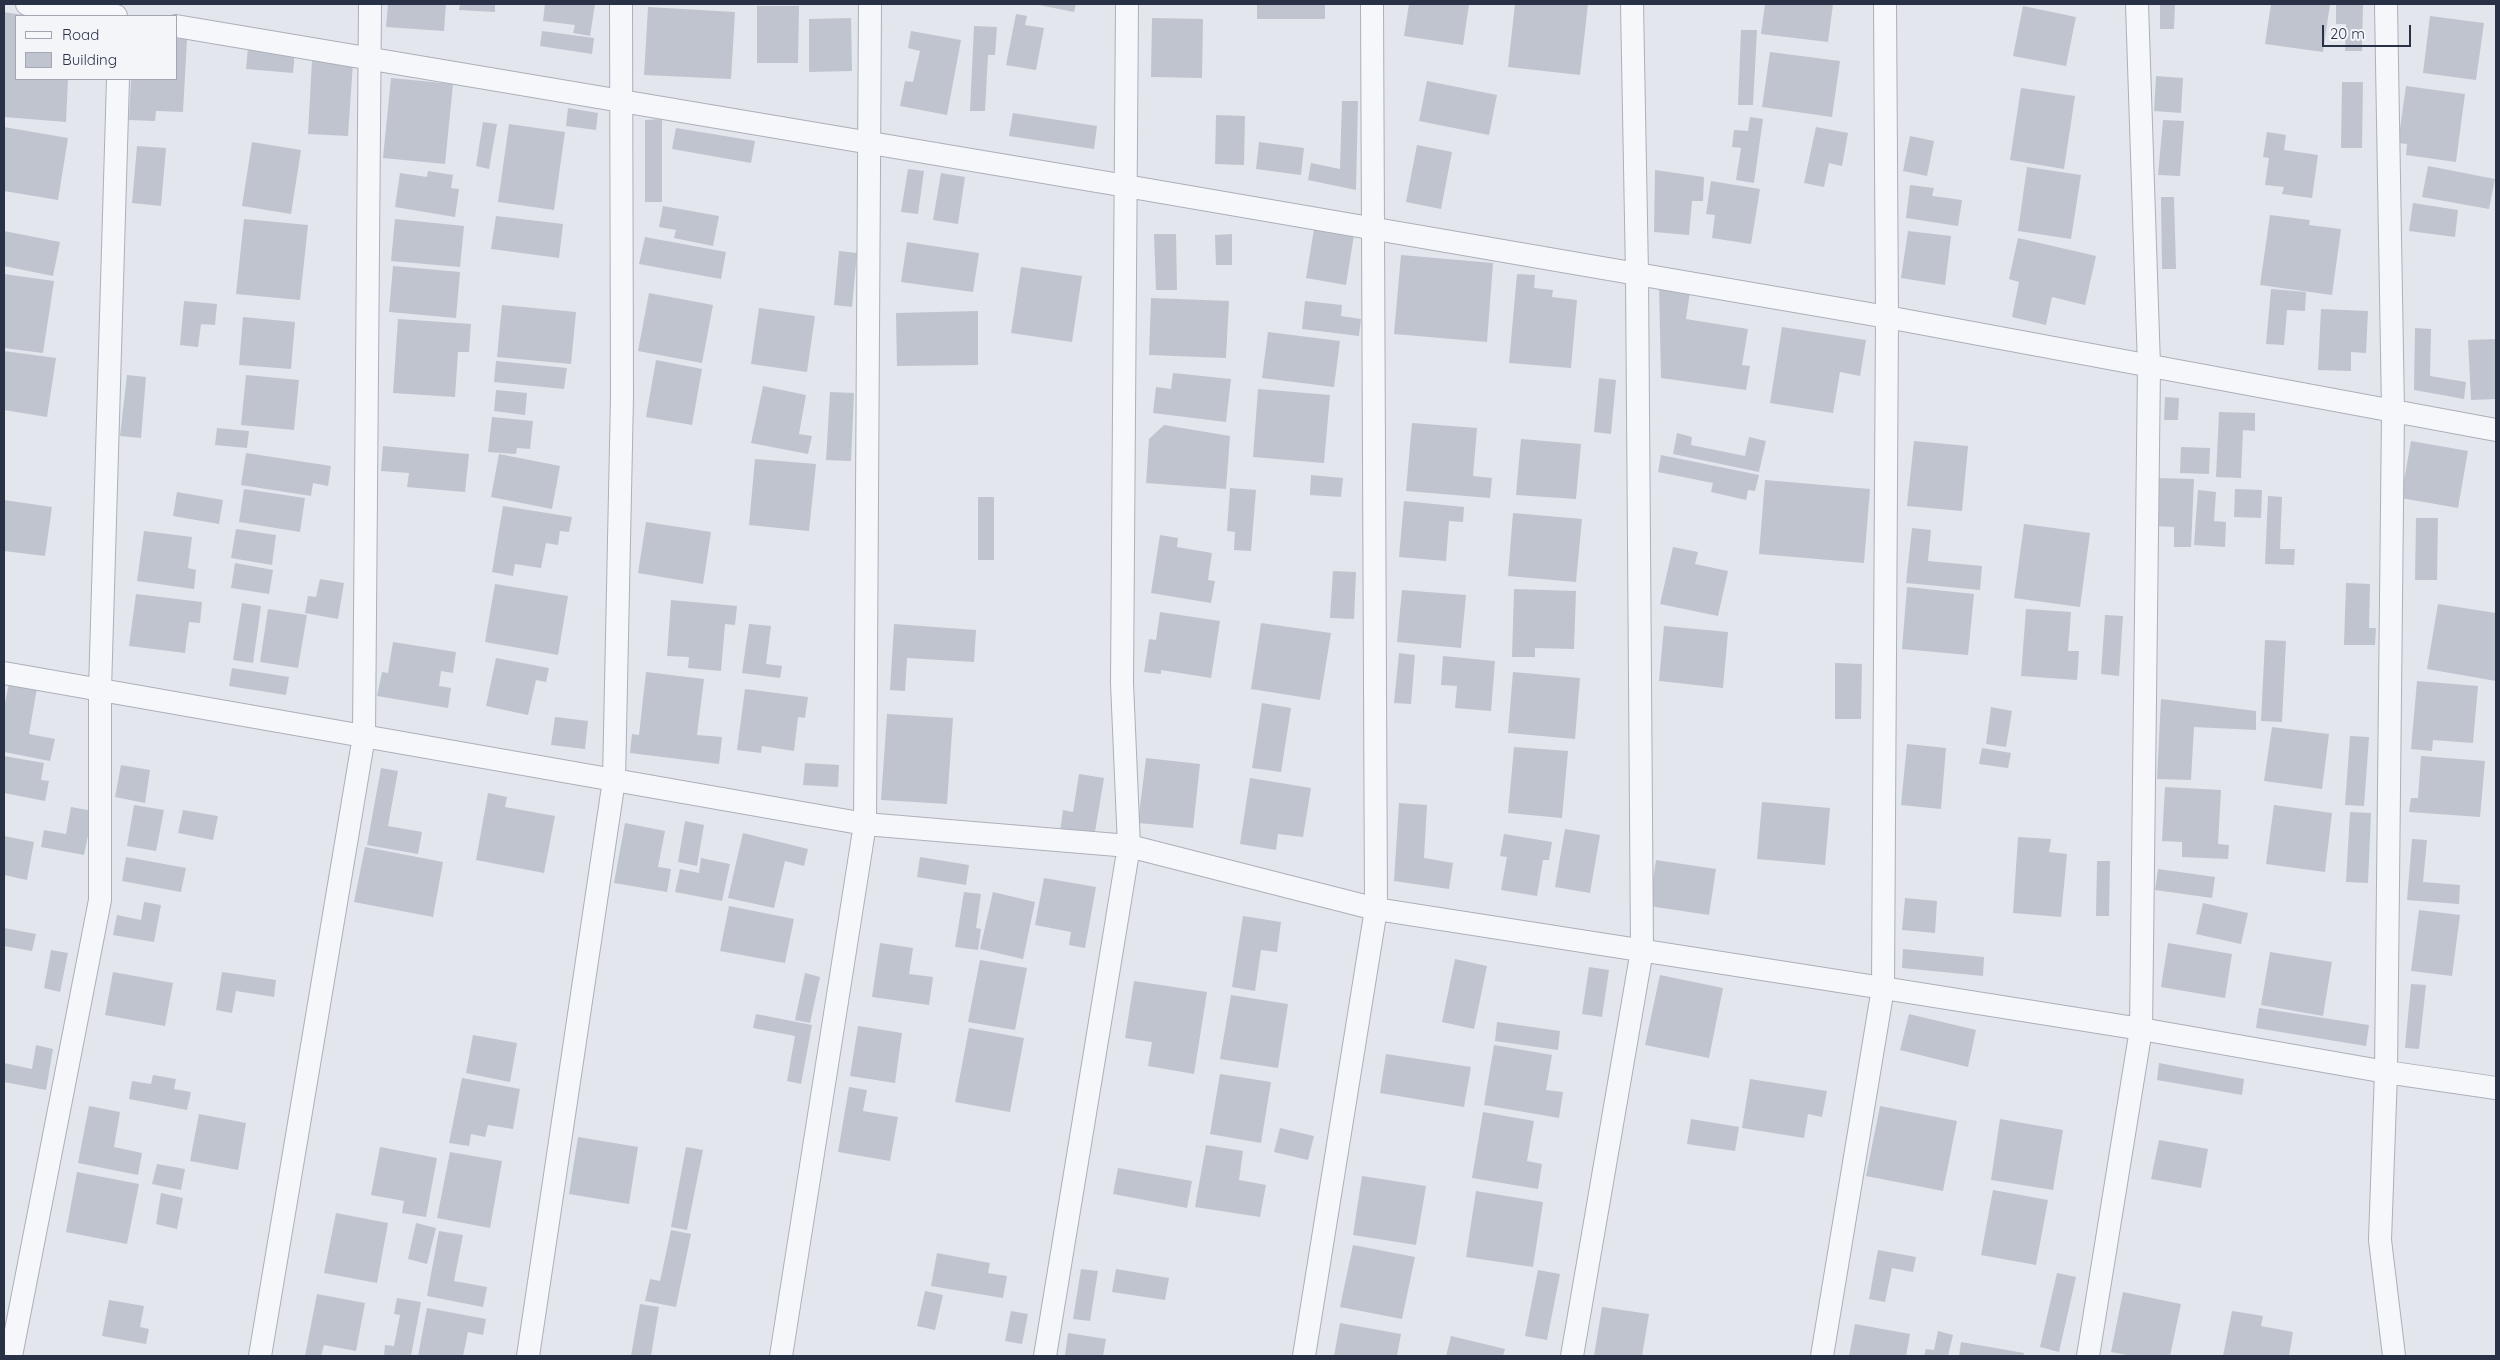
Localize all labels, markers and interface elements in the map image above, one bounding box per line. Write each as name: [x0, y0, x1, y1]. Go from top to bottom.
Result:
legend: [15, 15, 178, 80]
scale bar: [2325, 15, 2414, 47]
text: 20 m: [2330, 24, 2365, 43]
text: Road: [62, 25, 99, 44]
text: Building: [62, 50, 117, 69]

